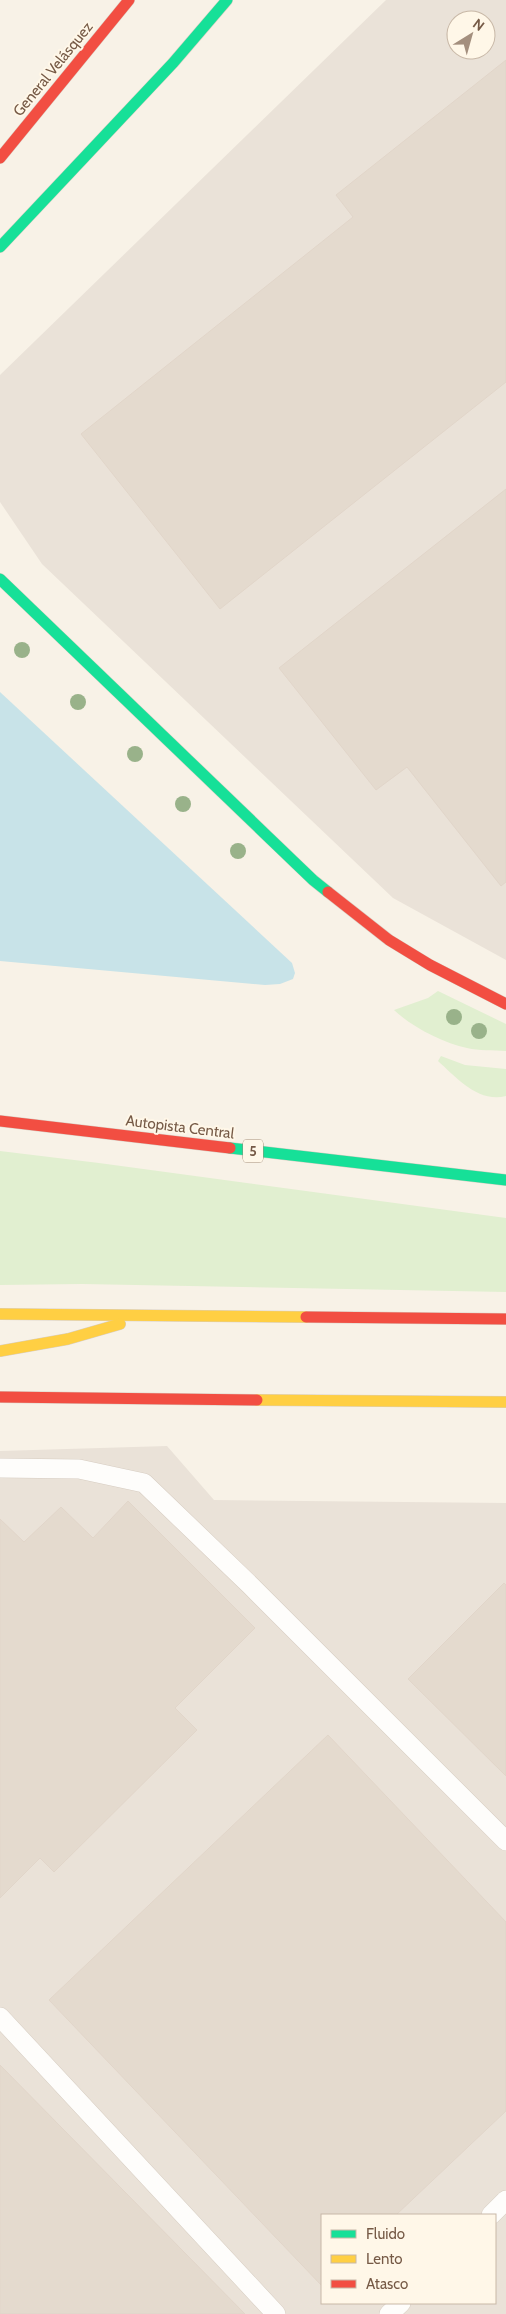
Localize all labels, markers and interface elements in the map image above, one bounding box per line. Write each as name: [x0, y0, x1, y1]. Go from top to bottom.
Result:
north arrow: [446, 10, 496, 60]
text: N: [469, 14, 488, 35]
street label: General Velásquez: [9, 18, 97, 120]
street label: Autopista Central: [125, 1111, 236, 1143]
road number: 5: [243, 1140, 263, 1162]
legend: [321, 2214, 496, 2304]
text: Fluido: [366, 2225, 405, 2243]
text: Lento: [366, 2250, 403, 2268]
text: Atasco: [366, 2275, 408, 2293]

